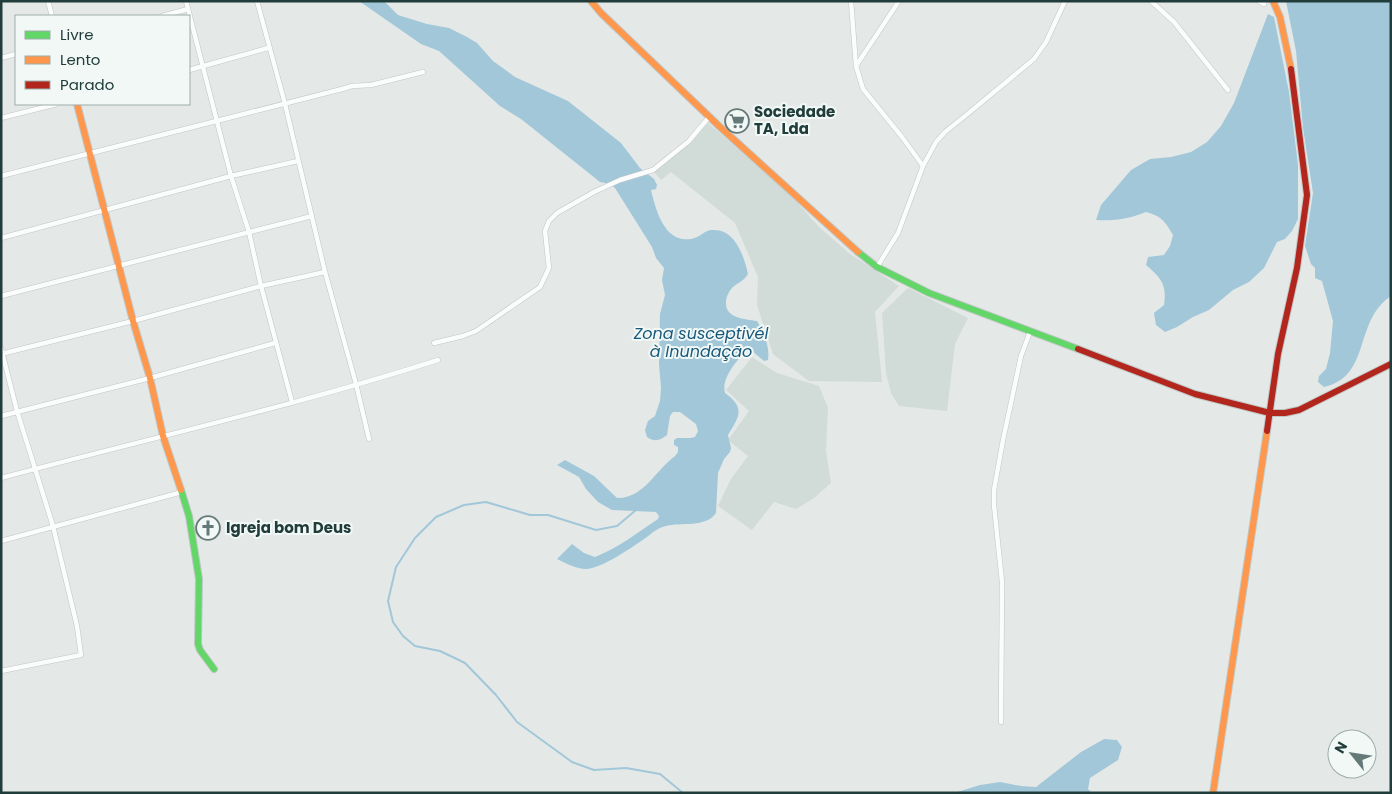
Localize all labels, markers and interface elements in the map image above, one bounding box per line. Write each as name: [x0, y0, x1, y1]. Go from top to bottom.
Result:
legend: [15, 15, 190, 105]
text: Livre: [60, 24, 93, 45]
text: Lento: [60, 49, 100, 70]
text: Parado: [60, 74, 114, 95]
place label: Sociedade TA, Lda: [754, 101, 835, 139]
supermarket icon: Sociedade TA, Lda: [724, 108, 750, 134]
water label: Zona susceptivél à Inundação: [633, 322, 768, 363]
church icon: Igreja bom Deus: [195, 515, 221, 541]
place label: Igreja bom Deus: [226, 517, 351, 538]
north arrow: [1327, 729, 1377, 779]
text: N: [1329, 738, 1352, 757]

